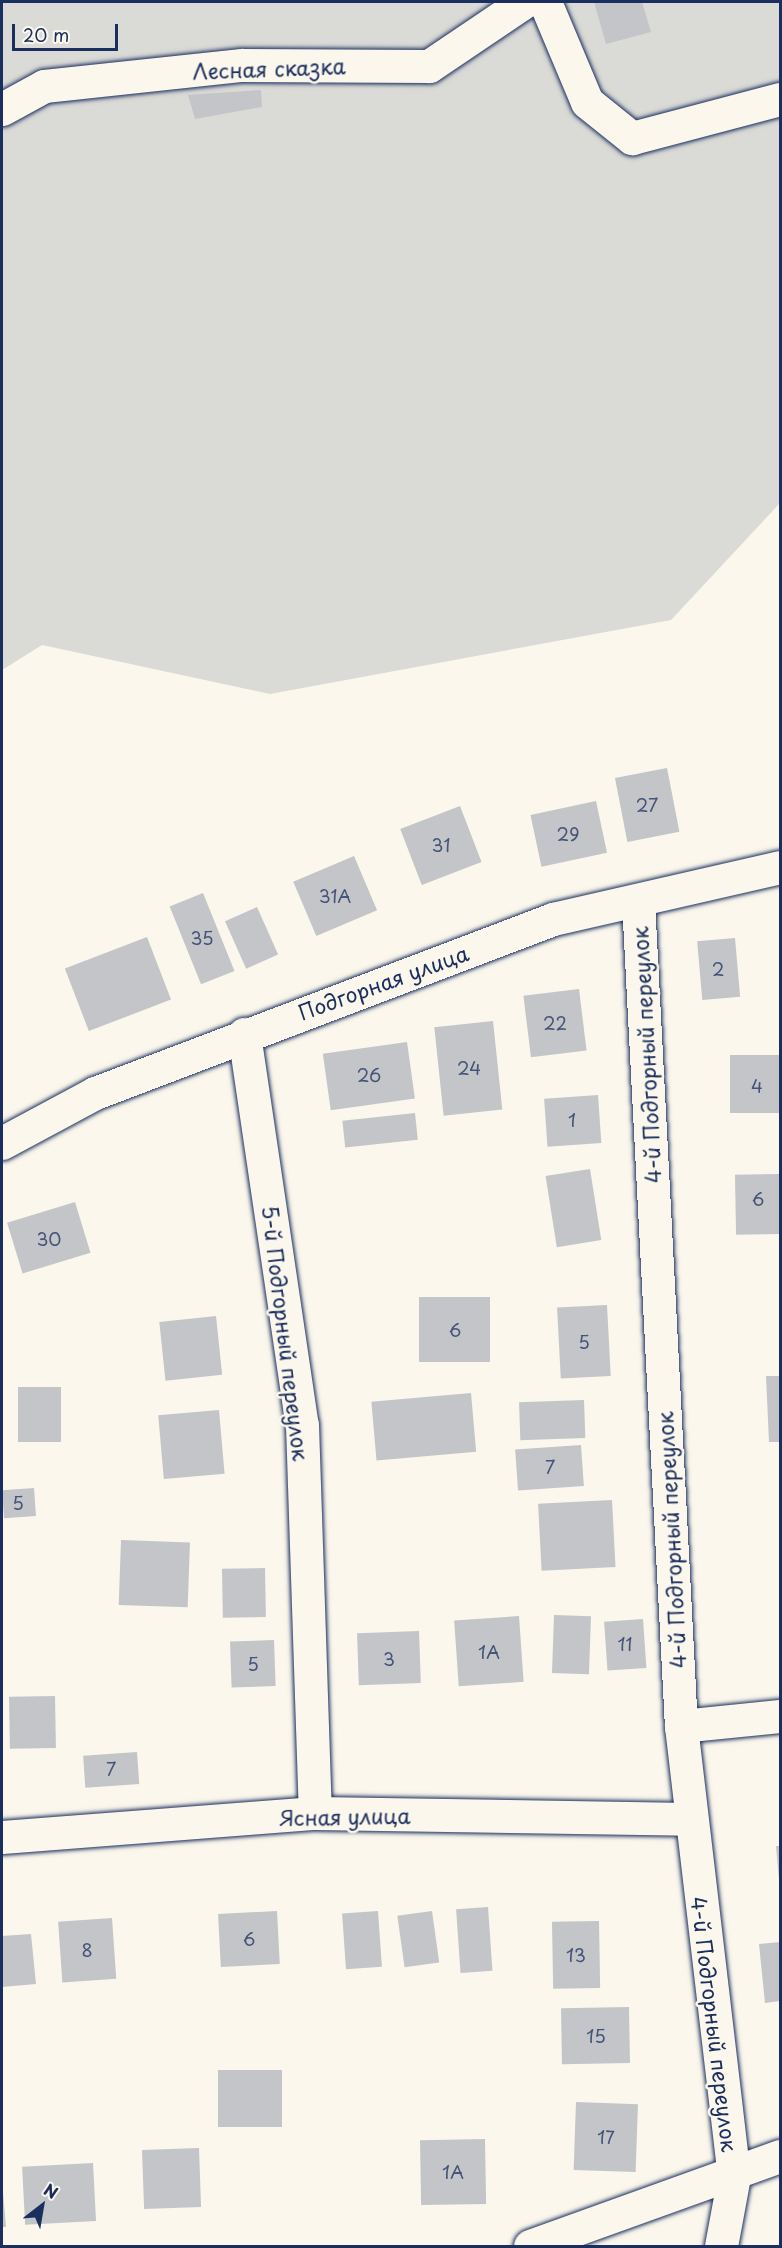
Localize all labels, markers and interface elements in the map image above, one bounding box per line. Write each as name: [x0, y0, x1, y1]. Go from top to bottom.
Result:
scale bar: [15, 12, 122, 50]
text: 20 m: [23, 21, 69, 48]
street label: Лесная сказка: [192, 53, 346, 83]
house number: 27: [636, 794, 658, 816]
house number: 29: [557, 823, 579, 845]
house number: 31: [432, 834, 450, 856]
house number: 31А: [319, 885, 351, 907]
street label: 4-й Подгорный переулок: [627, 925, 665, 1185]
house number: 35: [190, 927, 214, 949]
street label: Подгорная улица: [294, 939, 472, 1025]
house number: 2: [712, 958, 724, 980]
house number: 22: [543, 1012, 567, 1034]
house number: 24: [457, 1057, 481, 1079]
house number: 26: [357, 1064, 381, 1086]
house number: 4: [751, 1075, 763, 1097]
house number: 1: [568, 1109, 576, 1131]
house number: 6: [752, 1188, 764, 1210]
street label: 5-й Подгорный переулок: [258, 1204, 314, 1462]
house number: 30: [36, 1228, 62, 1250]
house number: 6: [449, 1319, 461, 1341]
house number: 5: [578, 1331, 590, 1353]
street label: 4-й Подгорный переулок: [652, 1410, 690, 1670]
house number: 7: [545, 1456, 555, 1478]
house number: 5: [12, 1492, 24, 1514]
house number: 11: [617, 1633, 633, 1655]
house number: 1А: [478, 1641, 500, 1663]
house number: 3: [383, 1648, 395, 1670]
house number: 5: [247, 1653, 259, 1675]
house number: 7: [106, 1758, 116, 1780]
street label: Ясная улица: [279, 1802, 411, 1830]
street label: 4-й Подгорный переулок: [687, 1894, 743, 2154]
house number: 6: [243, 1928, 255, 1950]
house number: 8: [81, 1939, 93, 1961]
house number: 13: [566, 1944, 586, 1966]
house number: 15: [586, 2025, 606, 2047]
house number: 17: [597, 2126, 615, 2148]
house number: 1А: [442, 2161, 464, 2183]
north arrow: [12, 2176, 72, 2236]
text: N: [40, 2177, 63, 2204]

